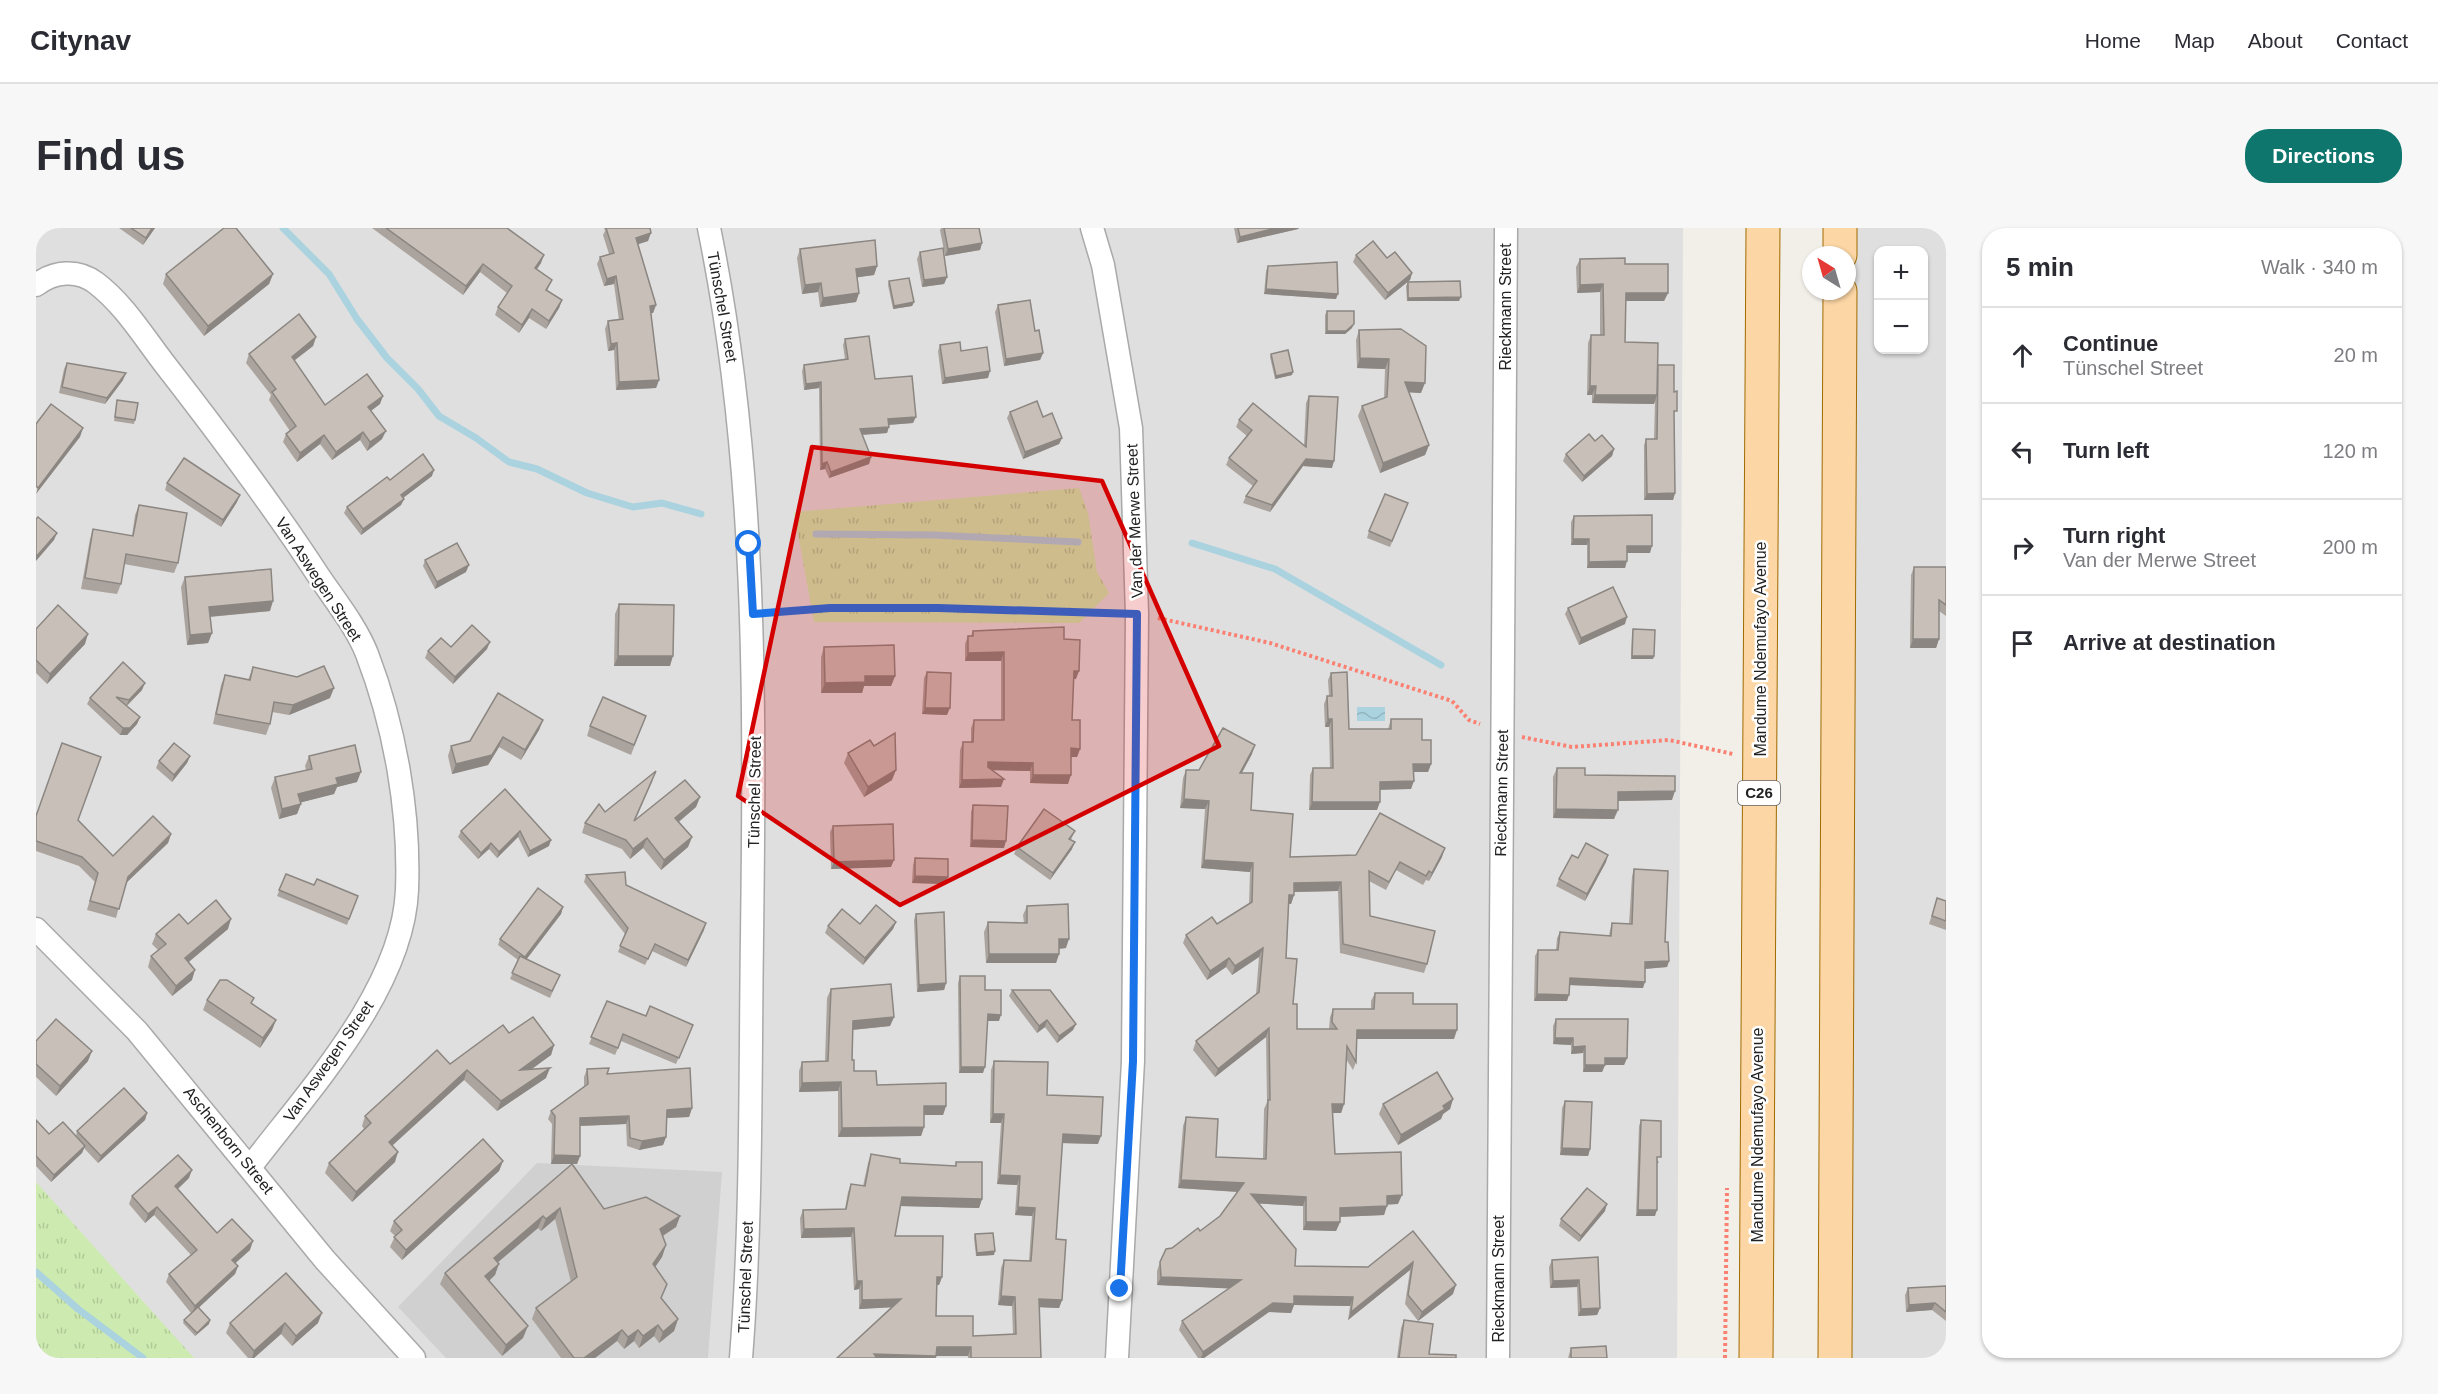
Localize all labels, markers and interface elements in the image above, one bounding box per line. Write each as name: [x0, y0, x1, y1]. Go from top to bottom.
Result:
text: Citynav: [30, 25, 131, 56]
text: Home: [2085, 29, 2141, 52]
text: Map: [2174, 29, 2215, 52]
text: About: [2248, 29, 2303, 52]
text: Contact: [2336, 29, 2408, 52]
button: Directions: [2245, 129, 2402, 183]
text: Find us: [36, 132, 185, 179]
street label: Rieckmann Street: [1497, 243, 1514, 371]
north arrow: [1802, 246, 1856, 300]
map controls: [1874, 246, 1928, 354]
button: +: [1874, 246, 1928, 300]
street label: Tünschel Street: [704, 250, 741, 364]
text: 5 min: [2006, 252, 2074, 282]
text: Walk · 340 m: [2261, 256, 2378, 278]
button: −: [1874, 300, 1928, 354]
text: Continue: [2063, 331, 2158, 356]
icon: ahead: [2006, 339, 2039, 372]
text: 20 m: [2334, 344, 2378, 366]
text: Tünschel Street: [2063, 357, 2203, 379]
icon: left: [2006, 435, 2039, 468]
text: Turn left: [2063, 438, 2149, 463]
text: 120 m: [2322, 440, 2378, 462]
street label: Van der Merwe Street: [1123, 443, 1146, 598]
street label: Van Aswegen Street: [272, 514, 365, 645]
text: Turn right: [2063, 523, 2165, 548]
route start: [735, 530, 761, 556]
icon: right: [2006, 531, 2039, 564]
text: 200 m: [2322, 536, 2378, 558]
street label: Mandume Ndemufayo Avenue: [1752, 541, 1769, 756]
text: Van der Merwe Street: [2063, 549, 2256, 571]
icon: arrive: [2006, 627, 2039, 660]
text: Arrive at destination: [2063, 630, 2276, 655]
street label: Rieckmann Street: [1492, 729, 1511, 857]
street label: Tünschel Street: [745, 735, 764, 848]
road number: C26: [1738, 781, 1780, 805]
street label: Van Aswegen Street: [280, 997, 377, 1125]
street label: Mandume Ndemufayo Avenue: [1749, 1027, 1766, 1242]
street label: Aschenborn Street: [180, 1083, 277, 1198]
street label: Rieckmann Street: [1490, 1215, 1507, 1343]
street label: Tünschel Street: [735, 1220, 756, 1333]
route end: [1106, 1275, 1132, 1301]

